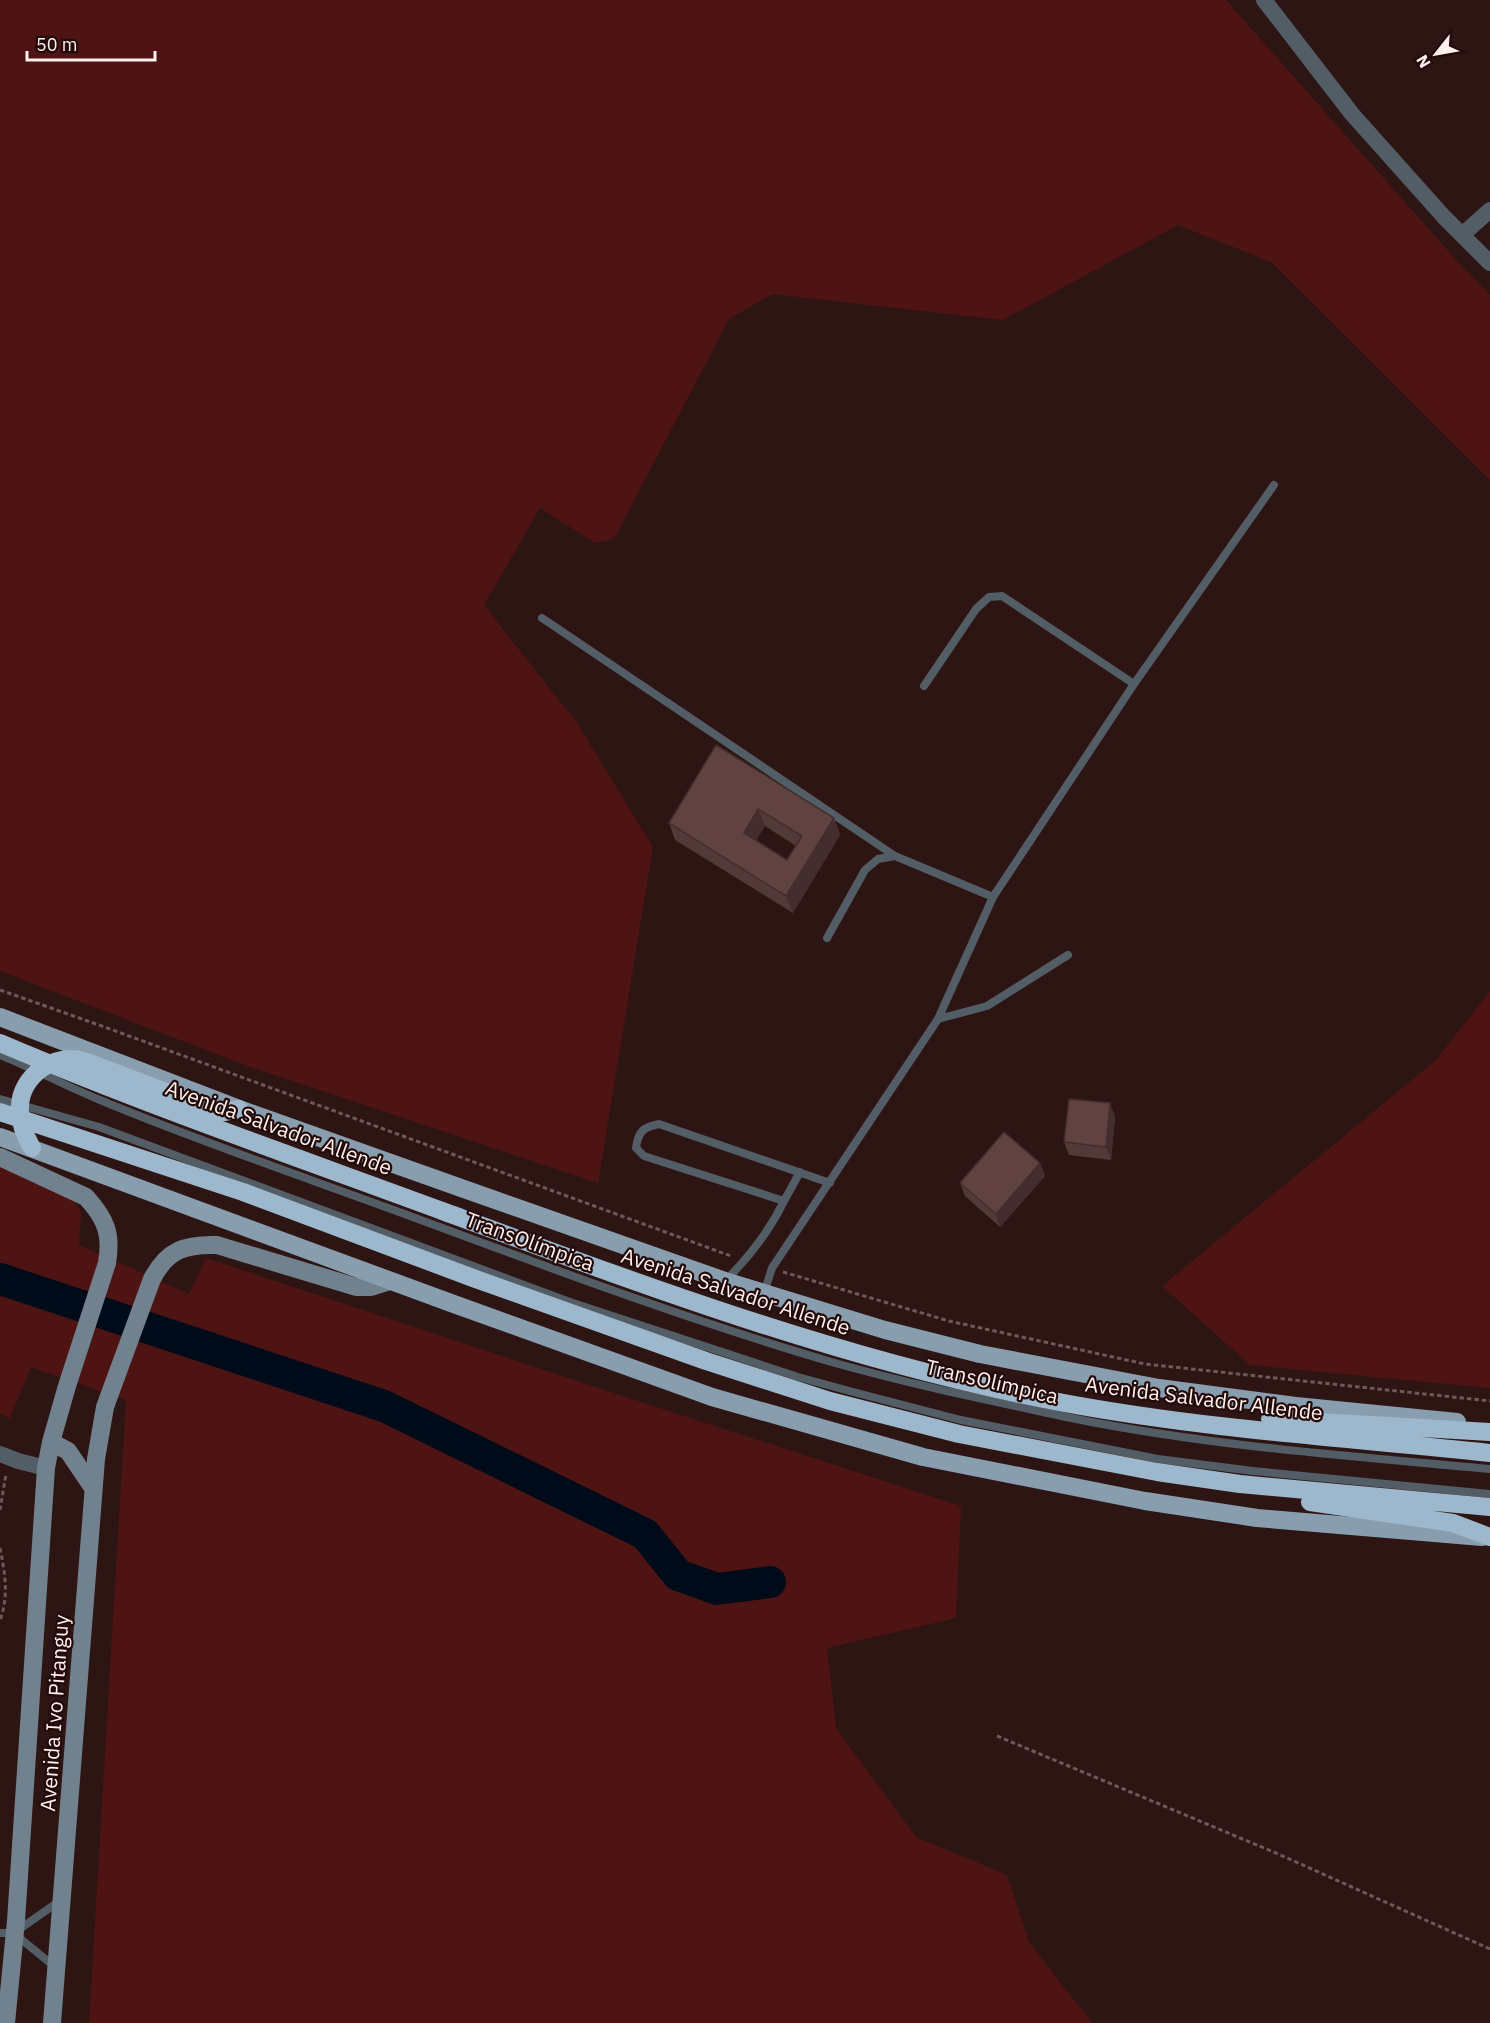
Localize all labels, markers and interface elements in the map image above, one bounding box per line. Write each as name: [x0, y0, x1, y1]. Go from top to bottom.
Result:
scale bar: [27, 24, 154, 62]
north arrow: [1406, 24, 1466, 84]
text: 50 m: [36, 33, 78, 56]
text: N: [1412, 52, 1435, 72]
street label: Avenida Salvador Allende: [162, 1073, 396, 1181]
street label: TransOlímpica: [462, 1205, 598, 1277]
street label: Avenida Salvador Allende: [618, 1241, 854, 1341]
street label: TransOlímpica: [923, 1352, 1061, 1410]
street label: Avenida Salvador Allende: [1084, 1370, 1324, 1426]
street label: Avenida Ivo Pitanguy: [33, 1613, 75, 1812]

